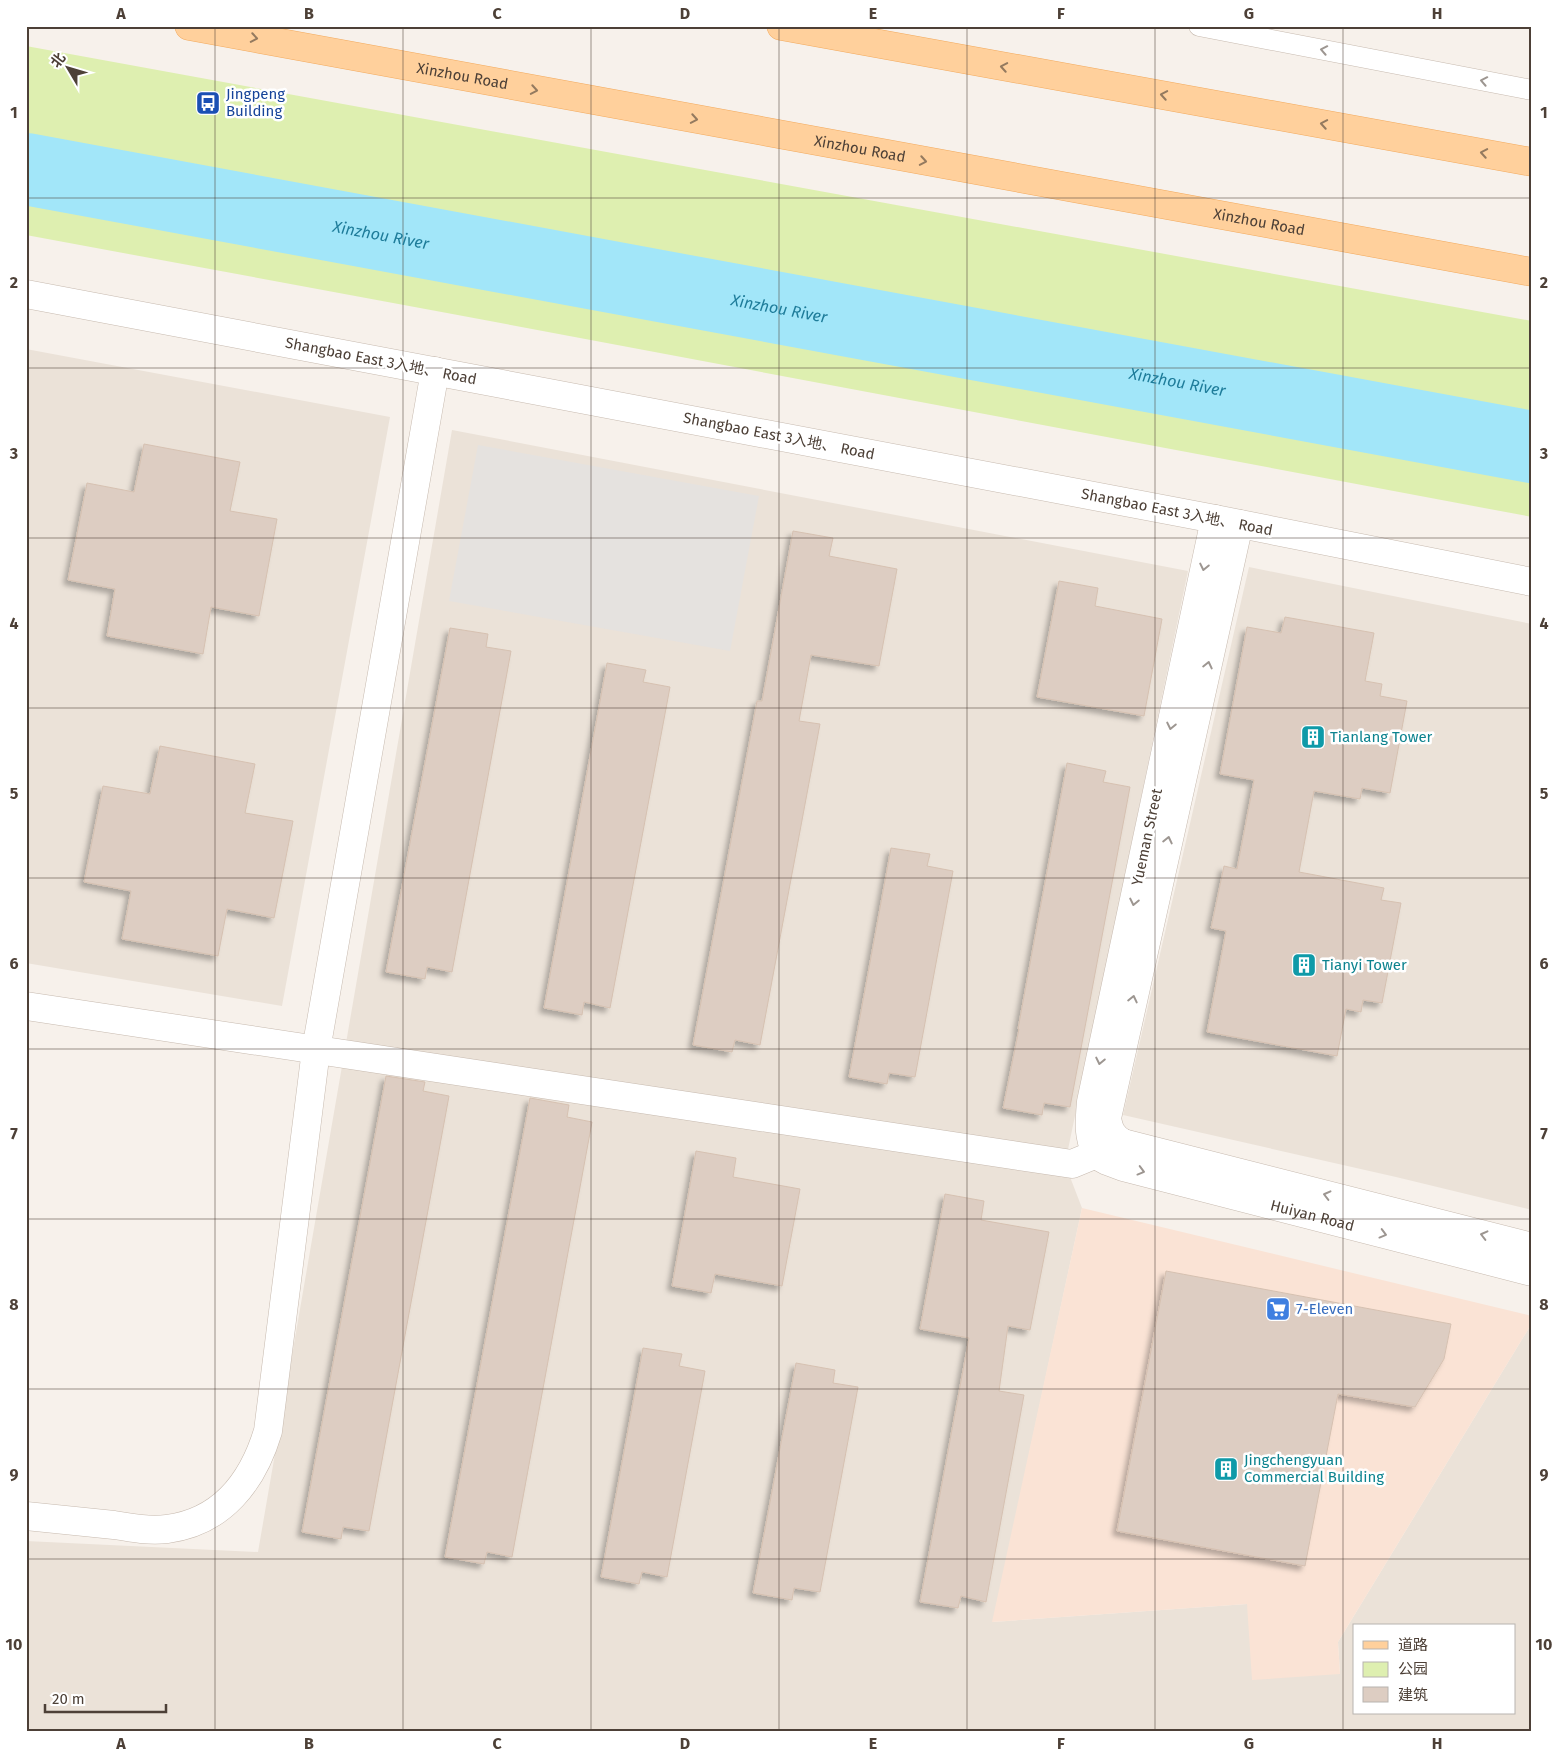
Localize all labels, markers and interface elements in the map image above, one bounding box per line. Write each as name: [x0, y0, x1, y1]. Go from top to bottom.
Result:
text: A: [115, 4, 126, 23]
text: B: [304, 4, 314, 23]
text: C: [492, 4, 502, 23]
text: D: [680, 4, 690, 23]
text: E: [869, 4, 877, 23]
text: F: [1057, 4, 1065, 23]
text: G: [1244, 4, 1254, 23]
text: H: [1432, 4, 1442, 23]
one-way arrow: [249, 33, 258, 43]
north arrow: [42, 42, 92, 92]
one-way arrow: [1320, 46, 1329, 56]
text: 北: [47, 50, 69, 71]
street label: Xinzhou Road: [415, 59, 510, 93]
one-way arrow: [1000, 62, 1008, 72]
one-way arrow: [1479, 76, 1488, 87]
one-way arrow: [530, 84, 539, 94]
place label: Jingpeng Building: [226, 85, 285, 120]
bus stop icon: Jingpeng Building: [195, 90, 221, 116]
one-way arrow: [1160, 91, 1168, 101]
text: 1: [10, 103, 18, 122]
text: 1: [1540, 103, 1548, 122]
one-way arrow: [690, 113, 698, 124]
one-way arrow: [1319, 120, 1328, 130]
street label: Xinzhou Road: [813, 132, 907, 166]
one-way arrow: [1479, 149, 1488, 159]
one-way arrow: [918, 155, 927, 166]
street label: Xinzhou Road: [1212, 205, 1306, 239]
water label: Xinzhou River: [330, 217, 431, 253]
text: 2: [10, 273, 18, 292]
text: 2: [1540, 273, 1548, 292]
water label: Xinzhou River: [729, 290, 830, 327]
street label: Shangbao East 3入地、 Road: [284, 334, 478, 388]
water label: Xinzhou River: [1127, 364, 1228, 400]
street label: Shangbao East 3入地、 Road: [682, 409, 876, 463]
text: 3: [9, 444, 18, 463]
text: 3: [1539, 444, 1548, 463]
street label: Shangbao East 3入地、 Road: [1080, 485, 1274, 539]
one-way arrow: [1200, 563, 1210, 571]
text: 4: [9, 614, 19, 633]
text: 4: [1539, 614, 1549, 633]
one-way arrow: [1202, 660, 1212, 669]
one-way arrow: [1166, 722, 1177, 730]
building icon: Tianlang Tower: [1300, 724, 1326, 750]
place label: Tianlang Tower: [1330, 728, 1433, 746]
text: 5: [10, 784, 19, 803]
text: 5: [1540, 784, 1549, 803]
street label: Yueman Street: [1128, 786, 1166, 887]
one-way arrow: [1163, 836, 1173, 845]
one-way arrow: [1129, 898, 1140, 907]
building icon: Tianyi Tower: [1291, 952, 1317, 978]
text: 6: [9, 954, 19, 973]
text: 6: [1539, 954, 1549, 973]
place label: Tianyi Tower: [1322, 956, 1407, 974]
one-way arrow: [1127, 995, 1138, 1003]
one-way arrow: [1095, 1057, 1106, 1066]
text: 7: [10, 1124, 18, 1143]
text: 7: [1540, 1124, 1548, 1143]
one-way arrow: [1137, 1165, 1146, 1176]
one-way arrow: [1322, 1190, 1331, 1201]
street label: Huiyan Road: [1268, 1196, 1356, 1235]
one-way arrow: [1379, 1228, 1388, 1239]
one-way arrow: [1481, 1230, 1489, 1240]
text: 8: [9, 1295, 19, 1314]
text: 8: [1539, 1295, 1549, 1314]
supermarket icon: 7-Eleven: [1265, 1296, 1291, 1322]
place label: 7-Eleven: [1296, 1300, 1353, 1318]
place label: Jingchengyuan Commercial Building: [1244, 1451, 1384, 1486]
building icon: Jingchengyuan Commercial Building: [1213, 1456, 1239, 1482]
text: 9: [10, 1465, 19, 1484]
text: 9: [1540, 1465, 1549, 1484]
legend: [1353, 1624, 1516, 1714]
text: 10: [6, 1635, 22, 1654]
text: 10: [1536, 1635, 1552, 1654]
text: 道路: [1398, 1636, 1428, 1654]
text: 公园: [1398, 1660, 1428, 1678]
scale bar: [45, 1682, 166, 1714]
text: 建筑: [1398, 1686, 1428, 1704]
text: 20 m: [52, 1690, 85, 1708]
text: A: [115, 1734, 126, 1753]
text: B: [304, 1734, 314, 1753]
text: C: [492, 1734, 502, 1753]
text: D: [680, 1734, 690, 1753]
text: E: [869, 1734, 877, 1753]
text: F: [1057, 1734, 1065, 1753]
text: G: [1244, 1734, 1254, 1753]
text: H: [1432, 1734, 1442, 1753]

